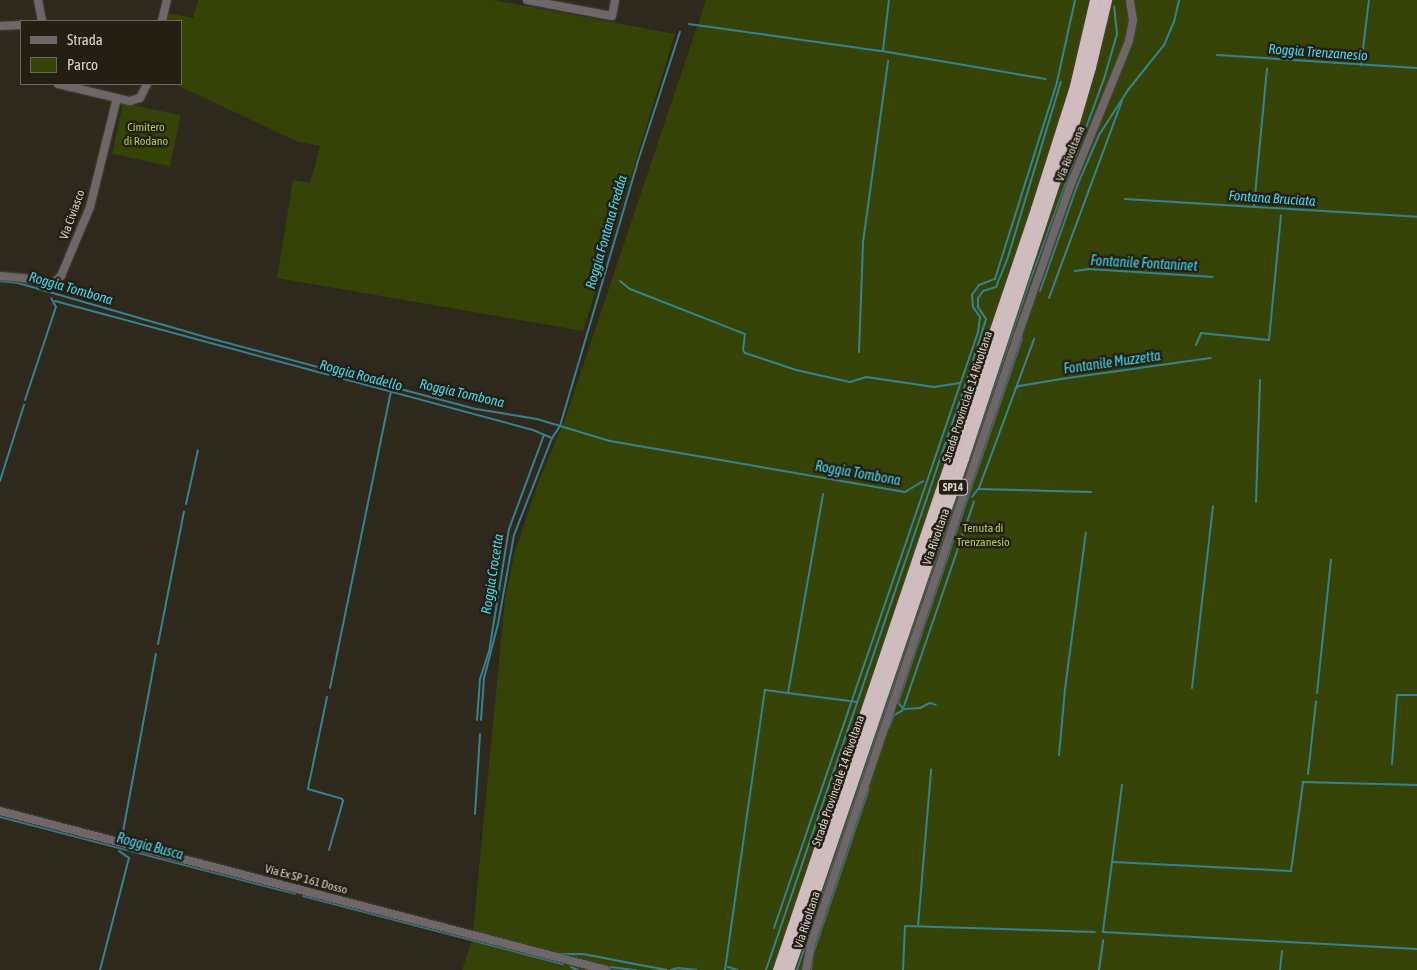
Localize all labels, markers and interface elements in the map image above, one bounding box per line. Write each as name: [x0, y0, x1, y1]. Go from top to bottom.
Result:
legend: [20, 20, 182, 85]
text: Strada: [67, 31, 103, 48]
water label: Roggia Trenzanesio: [1268, 40, 1368, 64]
text: Parco: [67, 56, 98, 73]
park label: Cimitero di Rodano: [124, 121, 168, 149]
street label: Via Rivoltana: [1053, 124, 1089, 184]
water label: Roggia Fontana Fredda: [582, 173, 630, 291]
water label: Fontana Bruciata: [1228, 187, 1316, 209]
street label: Via Civiasco: [57, 188, 89, 242]
water label: Fontanile Fontaninet: [1090, 252, 1198, 274]
water label: Roggia Tombona: [27, 268, 115, 308]
street label: Strada Provinciale 14 Rivoltana: [940, 329, 996, 465]
water label: Fontanile Muzzetta: [1062, 347, 1162, 377]
water label: Roggia Roadello: [318, 356, 404, 394]
water label: Roggia Tombona: [418, 375, 506, 411]
water label: Roggia Tombona: [814, 457, 902, 489]
road number: SP14: [937, 478, 969, 496]
street label: Via Rivoltana: [921, 507, 953, 567]
park label: Tenuta di Trenzanesio: [956, 522, 1010, 550]
water label: Roggia Crocetta: [477, 533, 507, 615]
street label: Strada Provinciale 14 Rivoltana: [810, 714, 868, 848]
water label: Roggia Busca: [115, 829, 185, 863]
street label: Via Ex SP 161 Dosso: [263, 862, 349, 898]
street label: Via Rivoltana: [792, 890, 824, 950]

